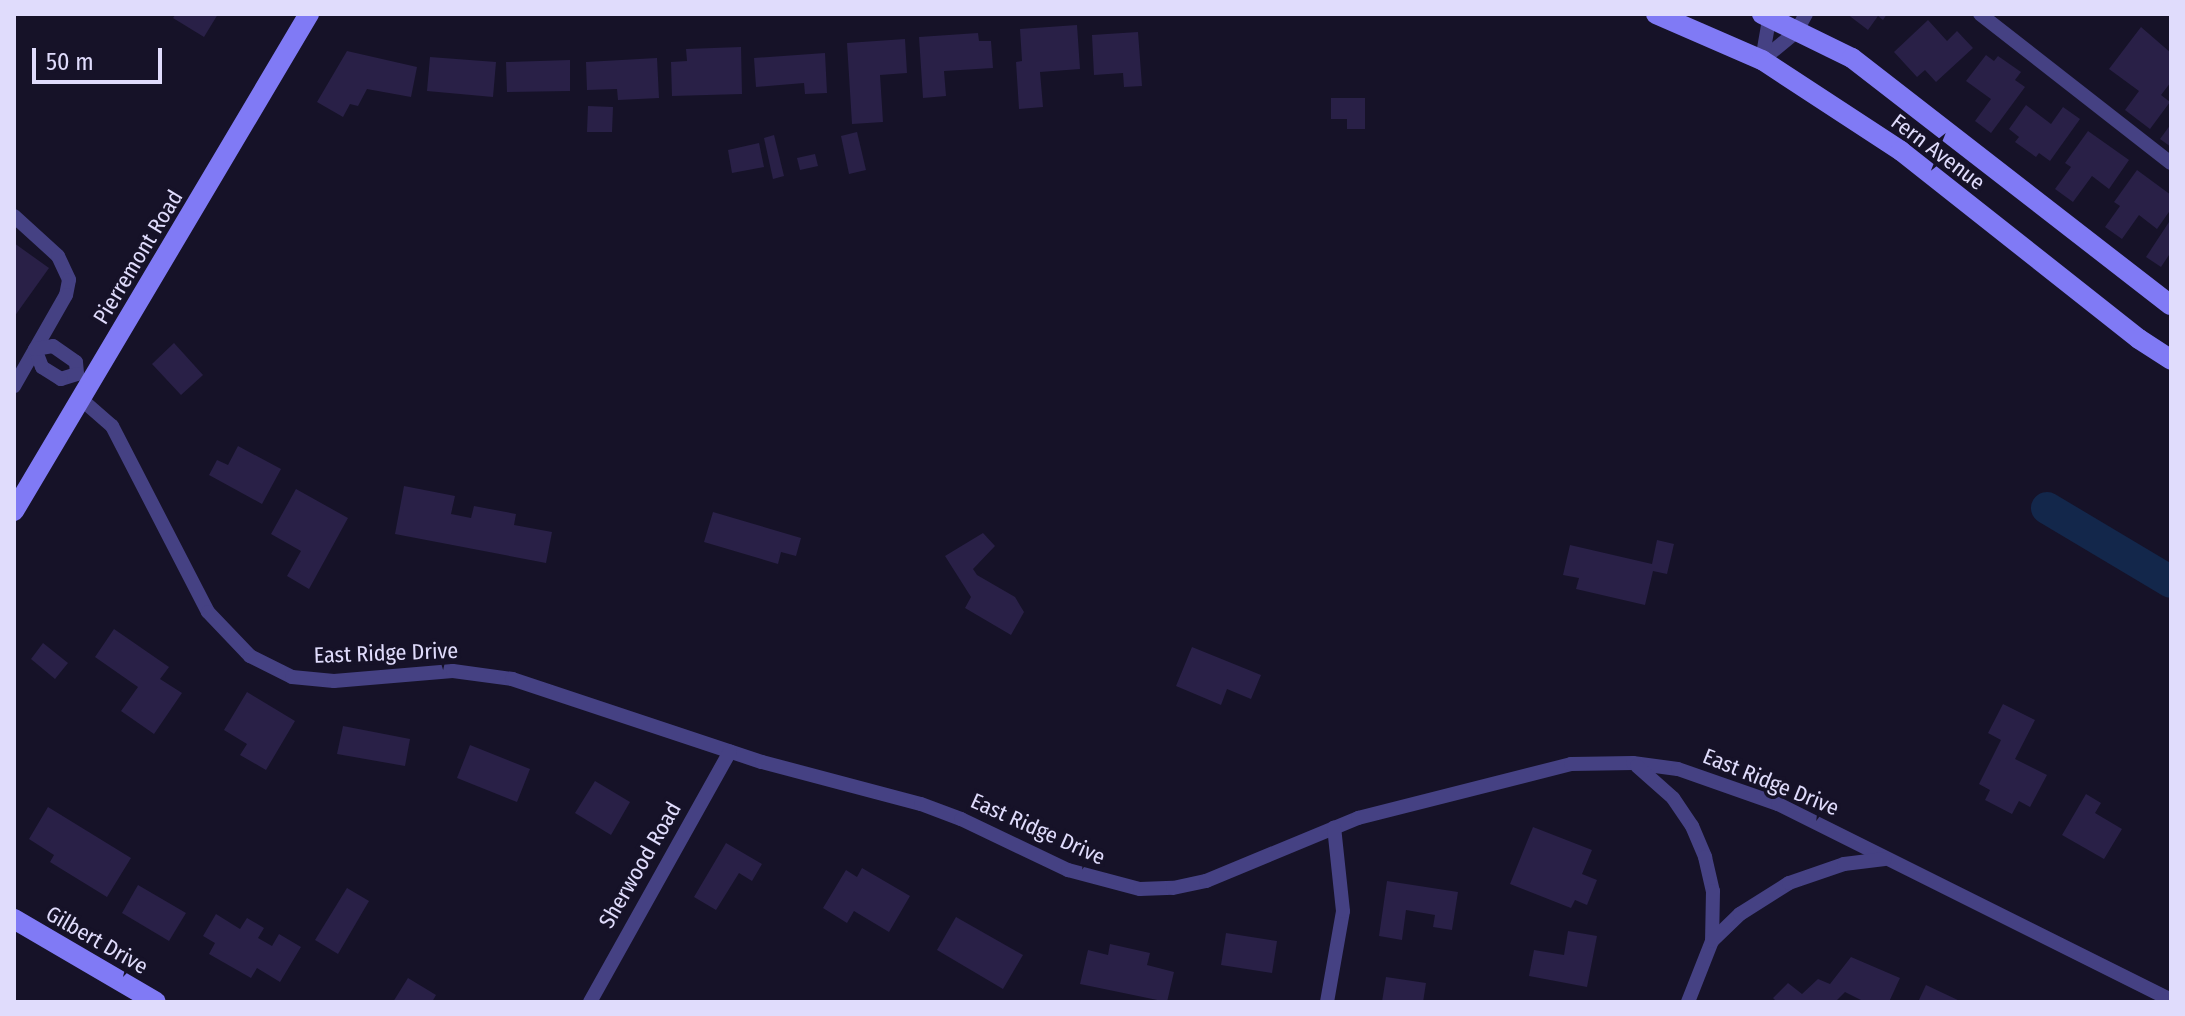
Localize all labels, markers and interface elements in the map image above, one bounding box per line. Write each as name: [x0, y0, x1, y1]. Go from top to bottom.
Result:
scale bar: [36, 32, 166, 82]
text: 50 m: [46, 48, 94, 76]
street label: Fern Avenue: [1886, 108, 1990, 196]
street label: Pierremont Road: [88, 185, 188, 329]
street label: East Ridge Drive: [313, 637, 459, 669]
street label: East Ridge Drive: [1699, 743, 1843, 821]
street label: East Ridge Drive: [967, 788, 1109, 870]
street label: Sherwood Road: [593, 797, 687, 933]
street label: Gilbert Drive: [41, 900, 153, 980]

